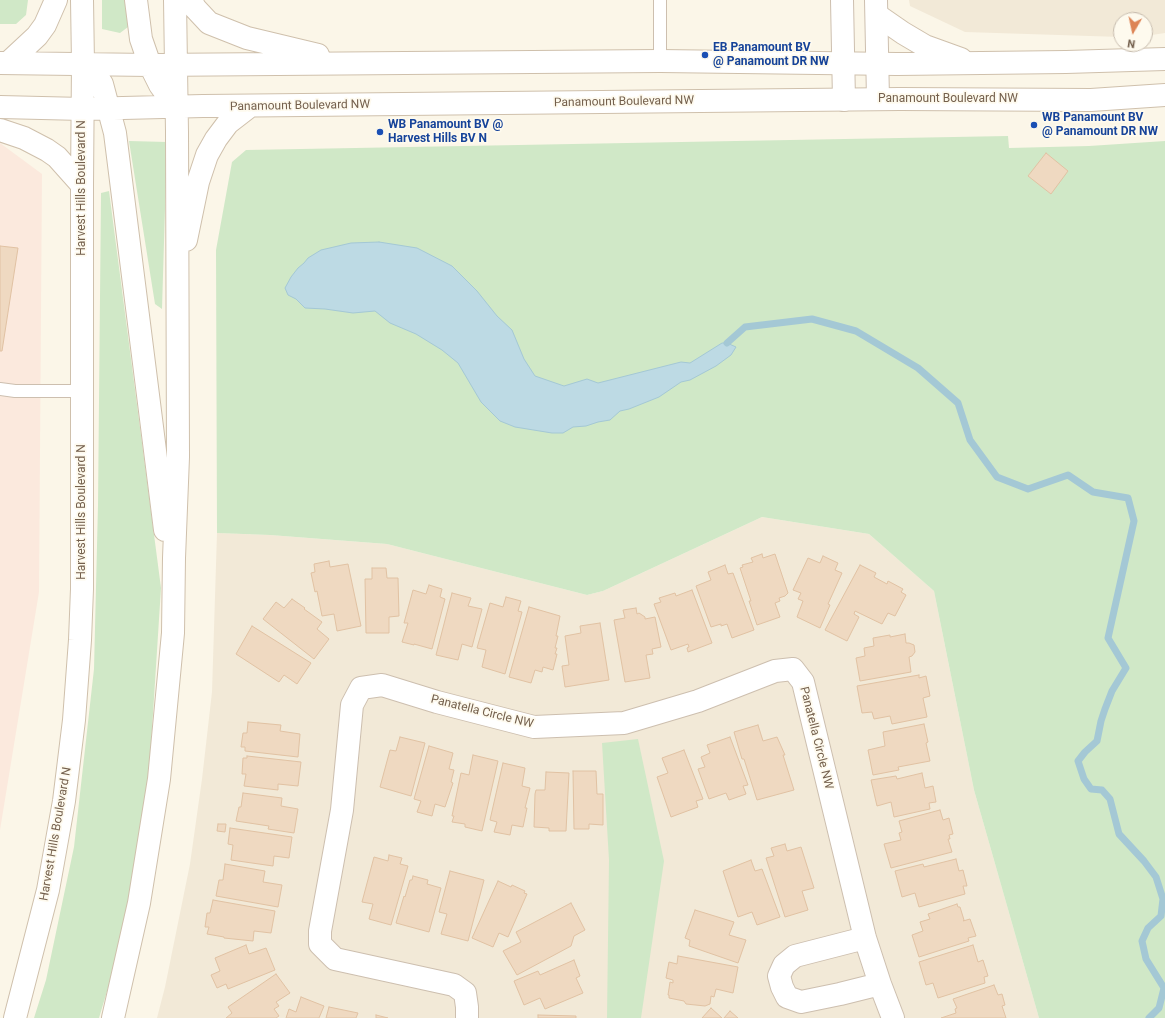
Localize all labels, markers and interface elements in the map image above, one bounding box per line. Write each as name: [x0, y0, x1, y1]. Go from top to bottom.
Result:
north arrow: [1113, 12, 1153, 52]
text: N: [1126, 36, 1136, 50]
place label: EB Panamount BV @ Panamount DR NW: [713, 41, 829, 69]
marker: EB Panamount BV @ Panamount DR NW: [700, 50, 710, 60]
street label: Panamount Boulevard NW: [878, 92, 1018, 106]
street label: Panamount Boulevard NW: [554, 94, 694, 110]
street label: Panamount Boulevard NW: [230, 98, 370, 114]
place label: WB Panamount BV @ Panamount DR NW: [1042, 111, 1158, 139]
place label: WB Panamount BV @ Harvest Hills BV N: [388, 118, 503, 146]
street label: Harvest Hills Boulevard N: [75, 120, 89, 256]
marker: WB Panamount BV @ Panamount DR NW: [1029, 120, 1039, 130]
marker: WB Panamount BV @ Harvest Hills BV N: [375, 127, 385, 137]
street label: Harvest Hills Boulevard N: [75, 444, 89, 580]
street label: Panatella Circle NW: [796, 685, 836, 791]
street label: Panatella Circle NW: [429, 692, 535, 732]
street label: Harvest Hills Boulevard N: [37, 766, 75, 902]

